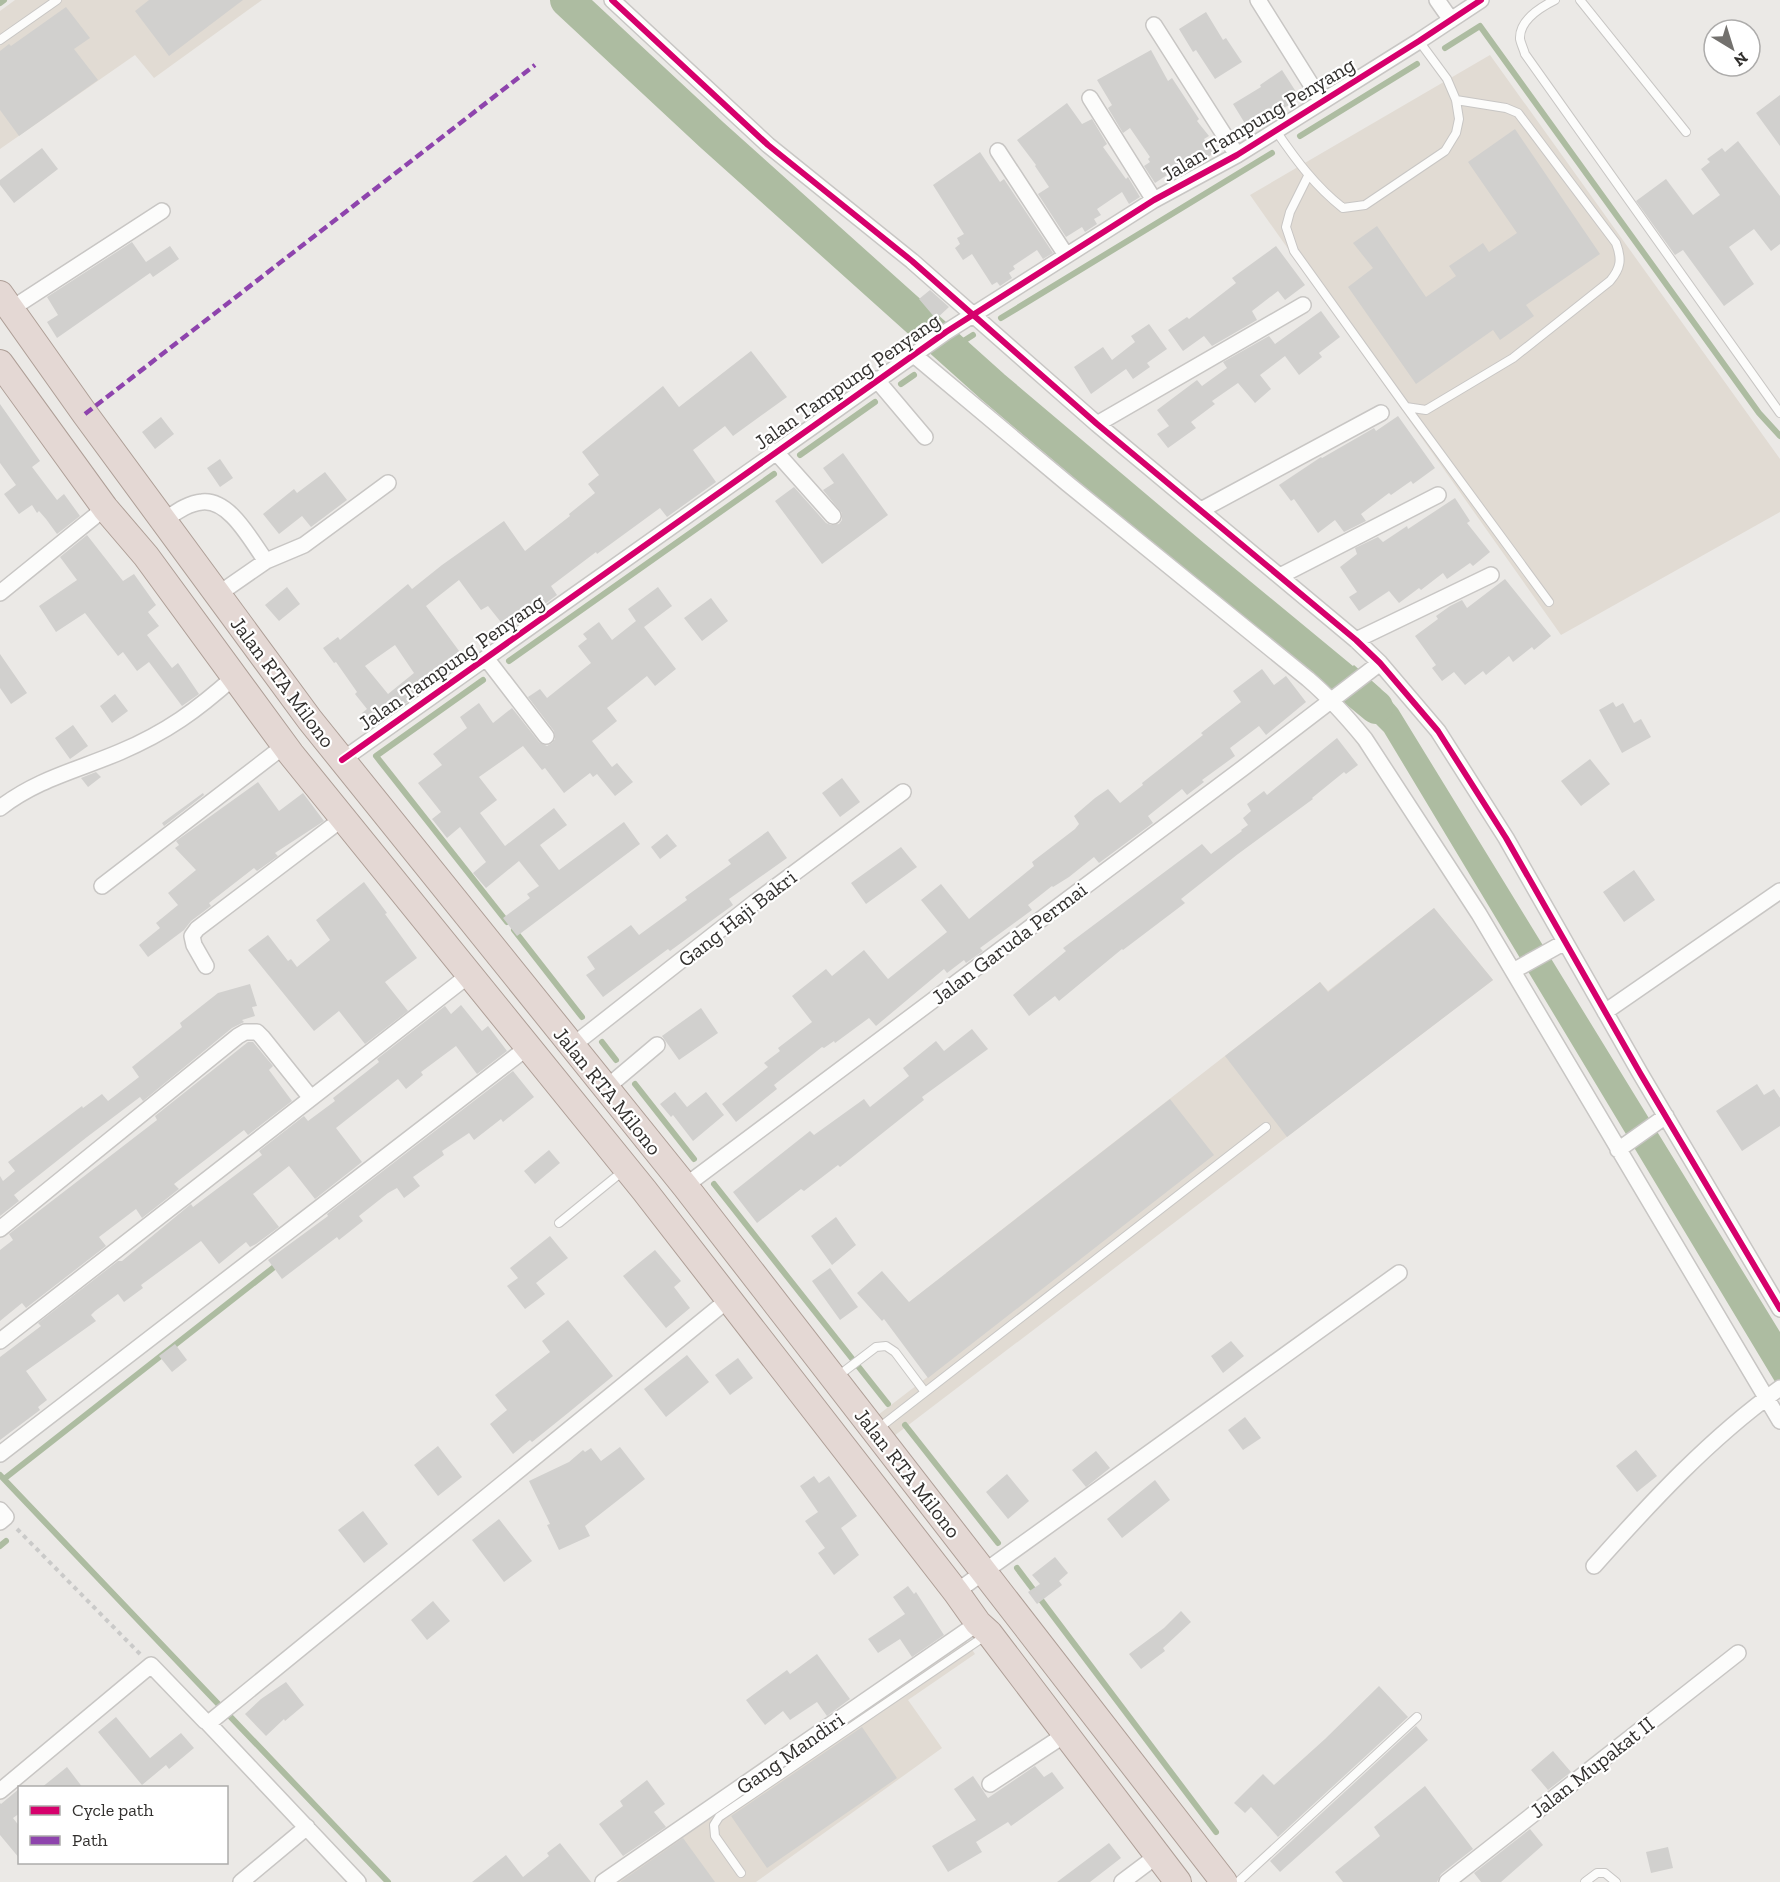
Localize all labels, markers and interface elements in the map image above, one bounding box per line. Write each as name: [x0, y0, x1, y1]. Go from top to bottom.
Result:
north arrow: [1702, 18, 1762, 78]
text: N: [1730, 48, 1752, 71]
street label: Jalan Tampung Penyang: [1157, 51, 1360, 187]
street label: Jalan Tampung Penyang: [749, 307, 945, 455]
street label: Jalan Tampung Penyang: [353, 588, 549, 736]
street label: Jalan RTA Milono: [226, 612, 340, 752]
street label: Gang Haji Bakri: [673, 864, 802, 973]
street label: Jalan Garuda Permai: [926, 876, 1092, 1009]
street label: Jalan RTA Milono: [549, 1022, 667, 1160]
street label: Jalan RTA Milono: [850, 1403, 966, 1543]
street label: Gang Mandiri: [731, 1707, 849, 1799]
street label: Jalan Mupakat II: [1525, 1711, 1659, 1823]
legend: [18, 1786, 228, 1864]
text: Cycle path: [72, 1799, 154, 1821]
text: Path: [72, 1829, 108, 1851]

